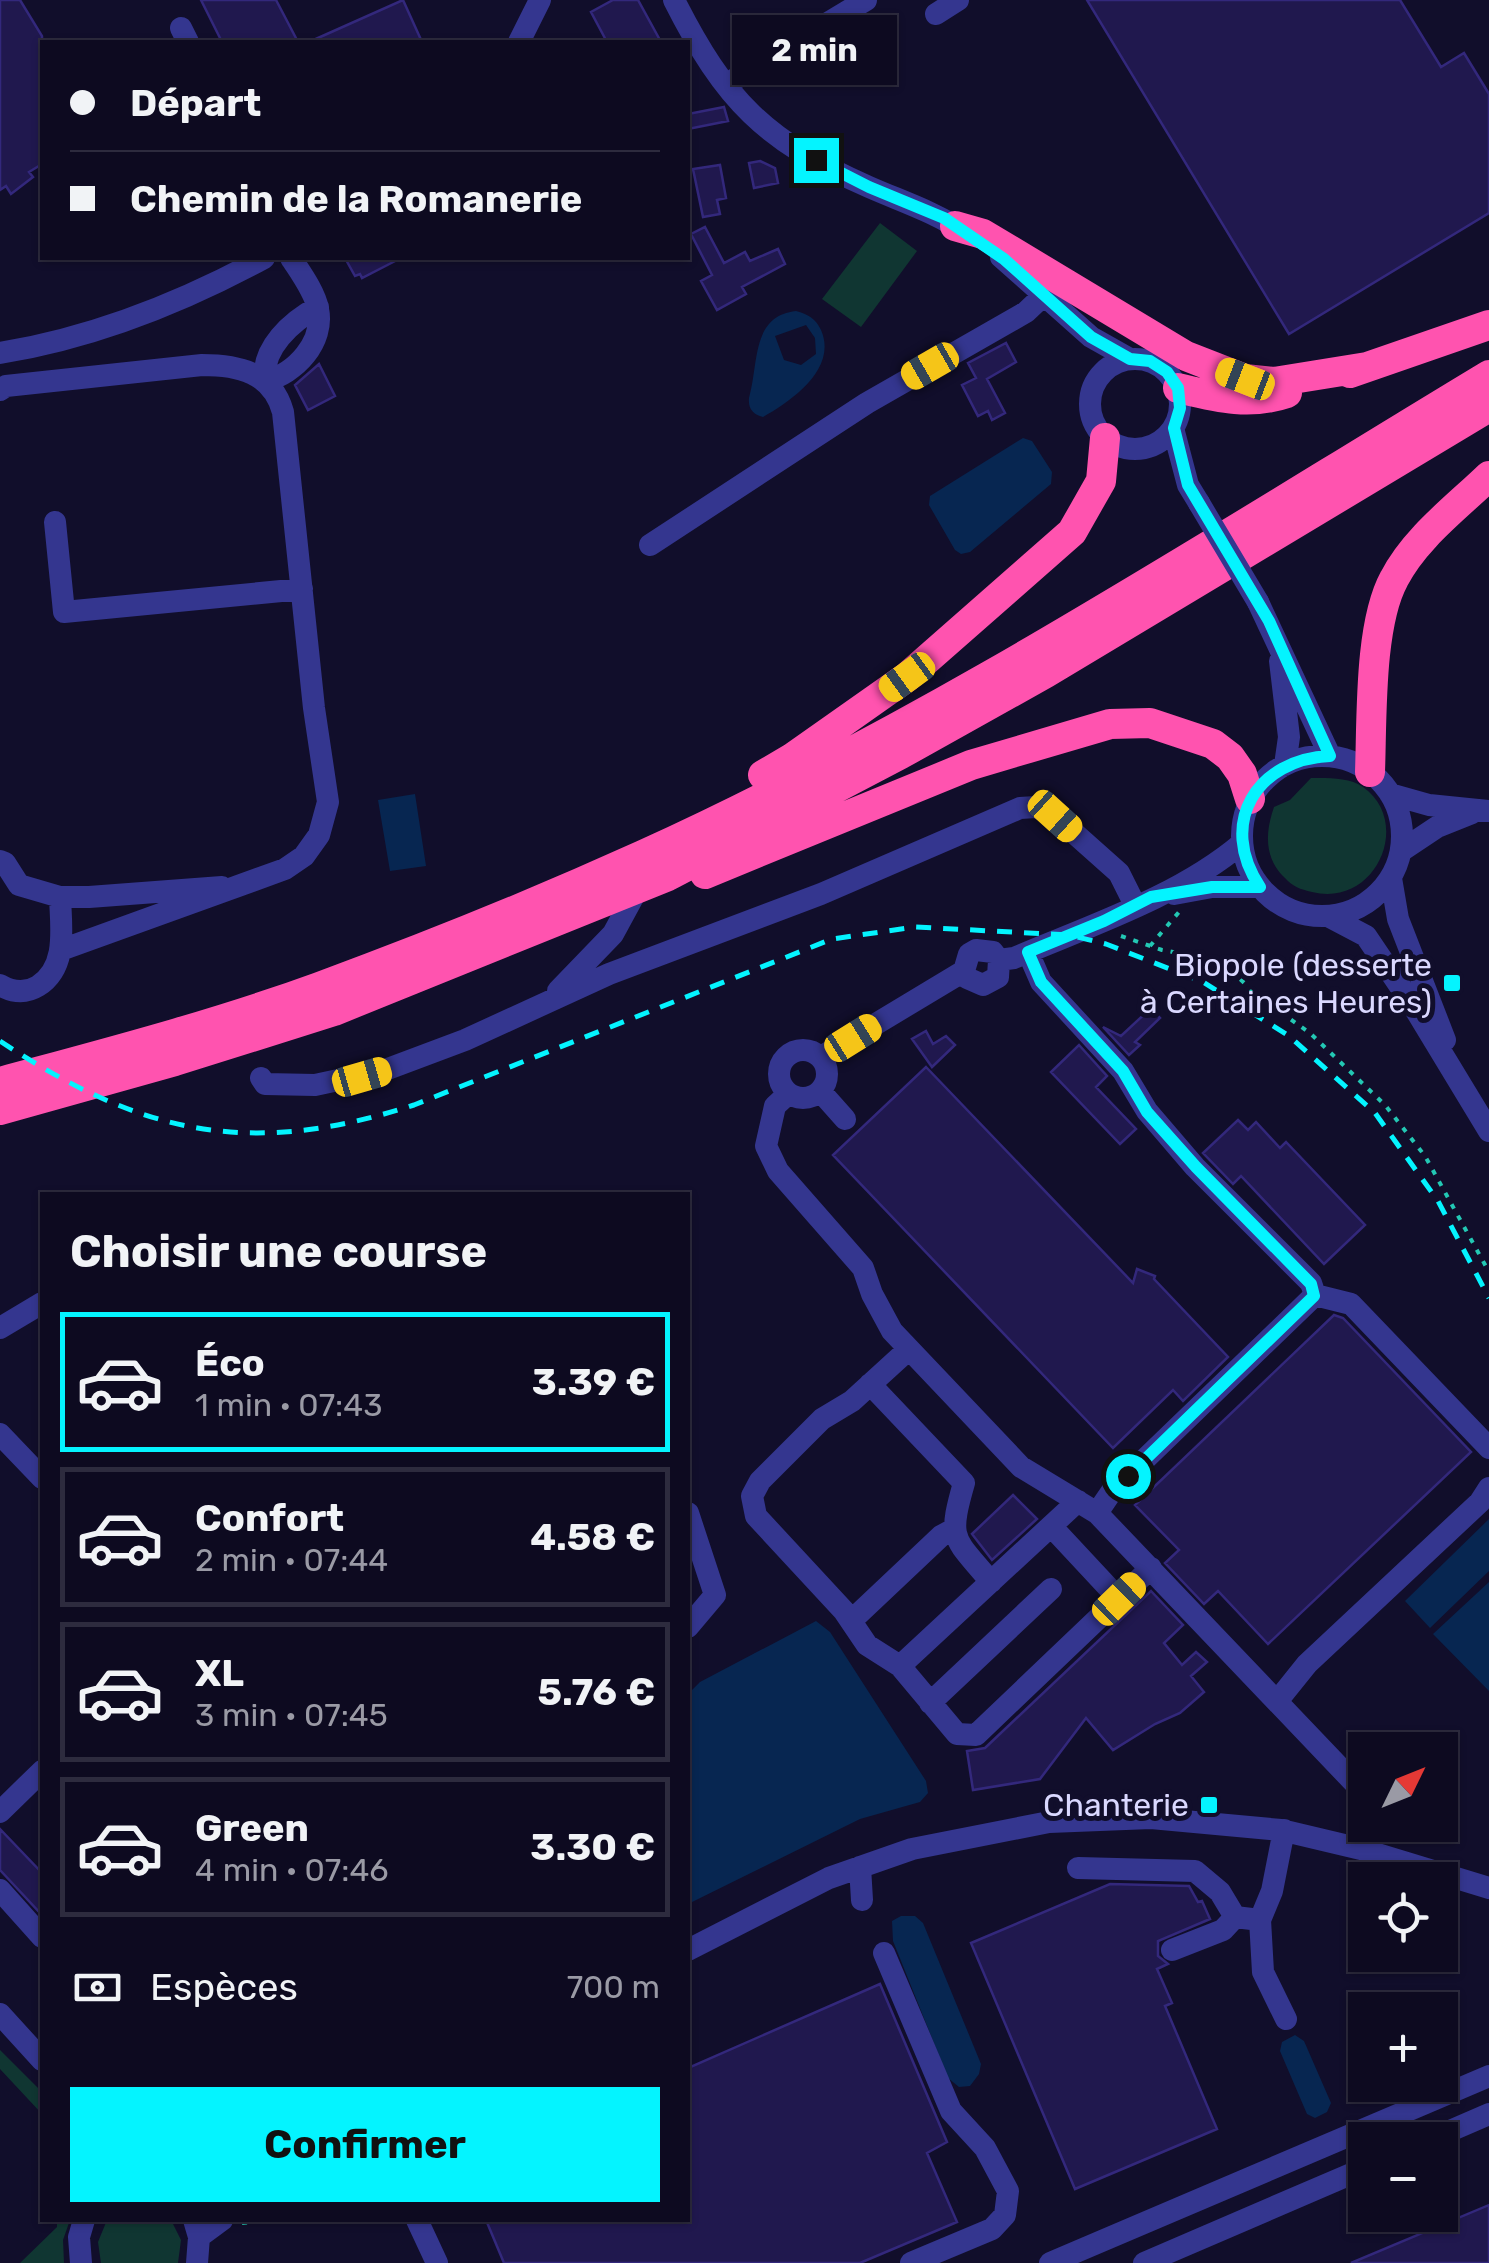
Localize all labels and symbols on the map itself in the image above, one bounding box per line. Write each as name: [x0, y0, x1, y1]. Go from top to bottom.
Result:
callout: 2 min: [734, 15, 898, 85]
route end: [794, 138, 839, 183]
car: [897, 338, 963, 394]
car: [1212, 354, 1278, 404]
car: [874, 647, 940, 707]
car: [1023, 785, 1087, 847]
place label: Biopole (desserte à Certaines Heures): [1140, 946, 1432, 1021]
marker: Biopole (desserte à Certaines Heures): [1441, 972, 1463, 994]
car: [820, 1009, 886, 1067]
car: [329, 1054, 395, 1100]
route start: [1106, 1454, 1151, 1499]
car: [1087, 1567, 1151, 1631]
north arrow: [1348, 1732, 1458, 1842]
place label: Chanterie: [1043, 1786, 1189, 1824]
marker: Chanterie: [1198, 1794, 1220, 1816]

